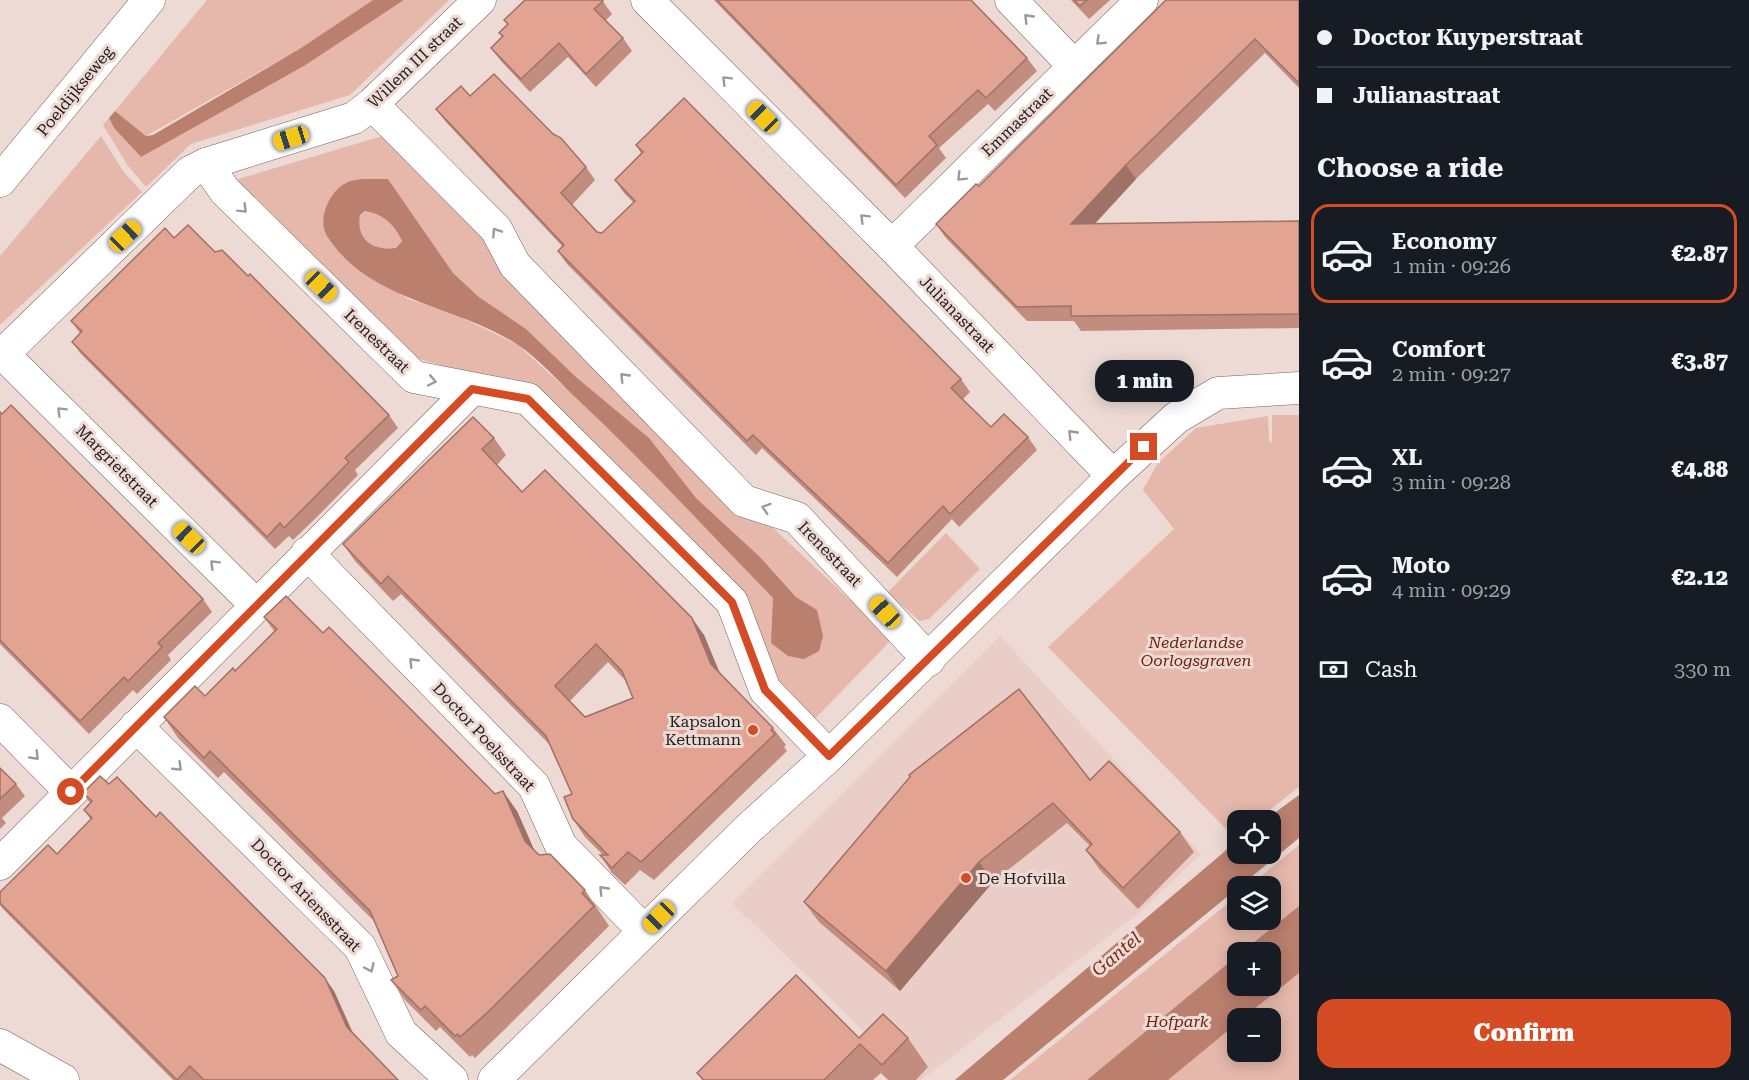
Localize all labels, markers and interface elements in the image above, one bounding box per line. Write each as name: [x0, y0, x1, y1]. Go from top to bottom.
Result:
street label: Willem III straat: [364, 12, 466, 112]
one-way arrow: [1024, 14, 1035, 24]
text: Doctor Kuyperstraat: [1353, 25, 1583, 50]
one-way arrow: [1097, 33, 1108, 44]
street label: Poeldijkseweg: [33, 41, 118, 140]
one-way arrow: [723, 76, 734, 87]
text: Julianastraat: [1353, 83, 1500, 108]
street label: Emmastraat: [978, 84, 1056, 160]
car: [744, 98, 782, 136]
car: [271, 124, 311, 152]
text: Choose a ride: [1317, 152, 1503, 184]
one-way arrow: [957, 171, 968, 181]
one-way arrow: [236, 202, 247, 213]
one-way arrow: [860, 214, 871, 225]
car: [106, 217, 144, 255]
one-way arrow: [492, 227, 503, 238]
icon: car: [1320, 227, 1374, 281]
text: Economy: [1392, 229, 1496, 254]
text: €2.87: [1671, 241, 1728, 266]
text: 1 min · 09:26: [1392, 254, 1511, 278]
car: [302, 267, 340, 305]
street label: Julianastraat: [916, 272, 998, 356]
street label: Irenestraat: [340, 305, 414, 377]
icon: car: [1320, 335, 1374, 389]
text: Comfort: [1392, 337, 1485, 362]
text: €3.87: [1671, 349, 1728, 374]
callout: 1 min: [1094, 360, 1194, 402]
text: 2 min · 09:27: [1392, 362, 1511, 386]
text: 1 min: [1116, 369, 1173, 393]
one-way arrow: [427, 374, 437, 387]
one-way arrow: [621, 374, 632, 385]
one-way arrow: [58, 408, 69, 419]
street label: Margrietstraat: [72, 421, 162, 511]
one-way arrow: [1068, 430, 1079, 440]
route end: [1130, 433, 1157, 460]
icon: car: [1320, 443, 1374, 497]
text: XL: [1392, 445, 1422, 470]
text: €4.88: [1671, 457, 1728, 482]
text: 3 min · 09:28: [1392, 470, 1511, 494]
one-way arrow: [761, 503, 772, 515]
street label: Irenestraat: [794, 517, 866, 591]
car: [170, 519, 208, 557]
icon: car: [1320, 551, 1374, 605]
text: Moto: [1392, 553, 1450, 578]
one-way arrow: [211, 560, 222, 571]
text: €2.12: [1671, 565, 1728, 590]
text: 4 min · 09:29: [1392, 578, 1511, 602]
car: [866, 593, 904, 631]
park label: Nederlandse Oorlogsgraven: [1141, 633, 1251, 670]
icon: cash: [1317, 653, 1350, 686]
text: Cash: [1365, 657, 1417, 682]
text: 330 m: [1674, 657, 1731, 681]
one-way arrow: [409, 658, 420, 669]
street label: Doctor Poelsstraat: [429, 679, 539, 795]
place label: Kapsalon Kettmann: [665, 712, 741, 749]
marker: Kapsalon Kettmann: [746, 723, 760, 737]
one-way arrow: [28, 748, 39, 759]
one-way arrow: [171, 759, 182, 770]
route start: [57, 778, 84, 805]
map controls: [1227, 810, 1281, 1062]
button: locate: [1227, 810, 1281, 864]
street label: Doctor Ariensstraat: [247, 834, 365, 956]
place label: De Hofvilla: [978, 869, 1066, 888]
marker: De Hofvilla: [959, 871, 973, 885]
button: layers: [1227, 876, 1281, 930]
one-way arrow: [599, 886, 610, 896]
car: [640, 898, 678, 936]
water label: Gantel: [1087, 928, 1145, 980]
button: +: [1227, 942, 1281, 996]
one-way arrow: [362, 961, 374, 972]
button: Confirm: [1317, 999, 1731, 1068]
button: −: [1227, 1008, 1281, 1062]
park label: Hofpark: [1145, 1012, 1209, 1031]

